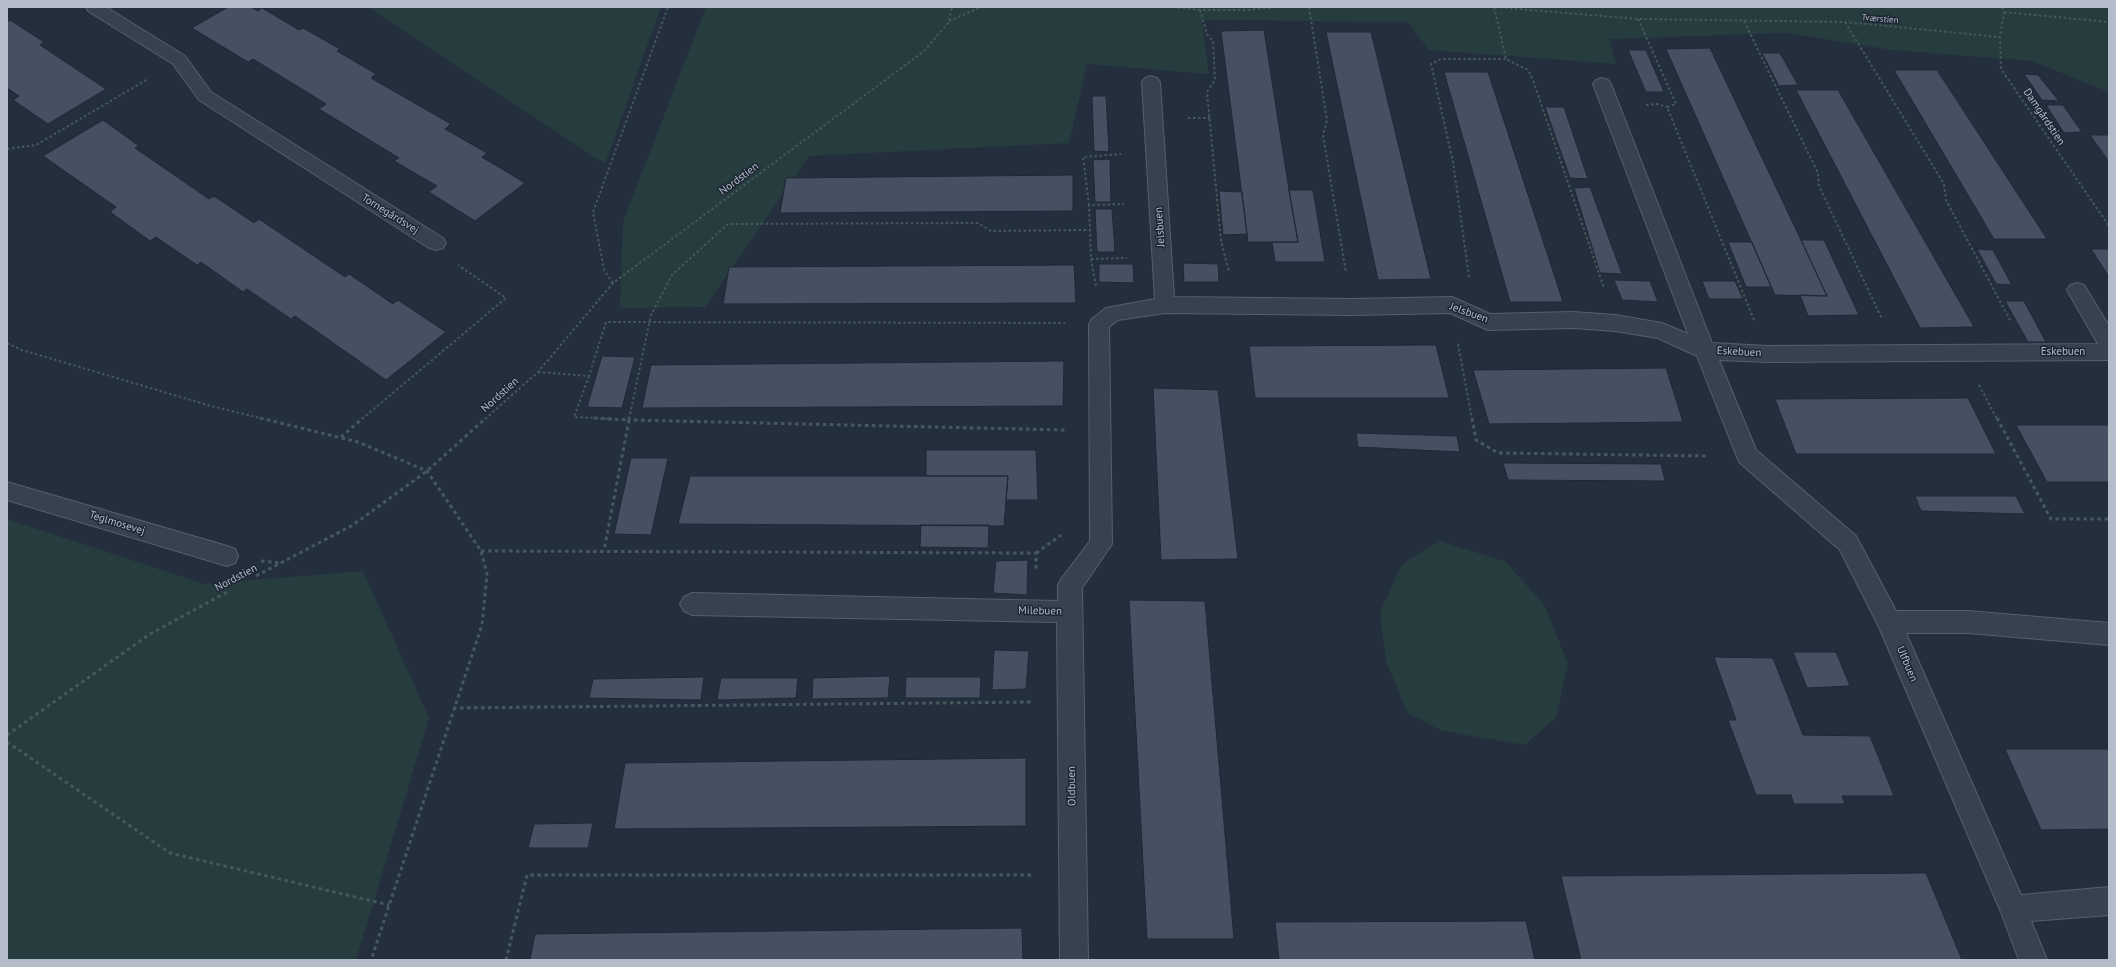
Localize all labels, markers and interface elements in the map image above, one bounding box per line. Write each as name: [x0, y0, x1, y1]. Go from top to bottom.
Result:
street label: Tværstien: [1861, 12, 1899, 26]
street label: Damgårdstien: [2020, 86, 2068, 148]
street label: Nordstien: [717, 160, 761, 198]
street label: Tornegårdsvej: [359, 191, 421, 237]
street label: Jelsbuen: [1152, 207, 1168, 247]
street label: Jelsbuen: [1448, 300, 1490, 326]
street label: Eskebuen: [1716, 344, 1762, 360]
street label: Eskebuen: [2041, 345, 2085, 359]
street label: Nordstien: [479, 375, 521, 415]
street label: Teglmosevej: [87, 508, 147, 538]
street label: Nordstien: [213, 561, 259, 595]
street label: Milebuen: [1018, 604, 1062, 618]
street label: Ulfbuen: [1894, 644, 1920, 684]
street label: Oldbuen: [1065, 766, 1079, 806]

